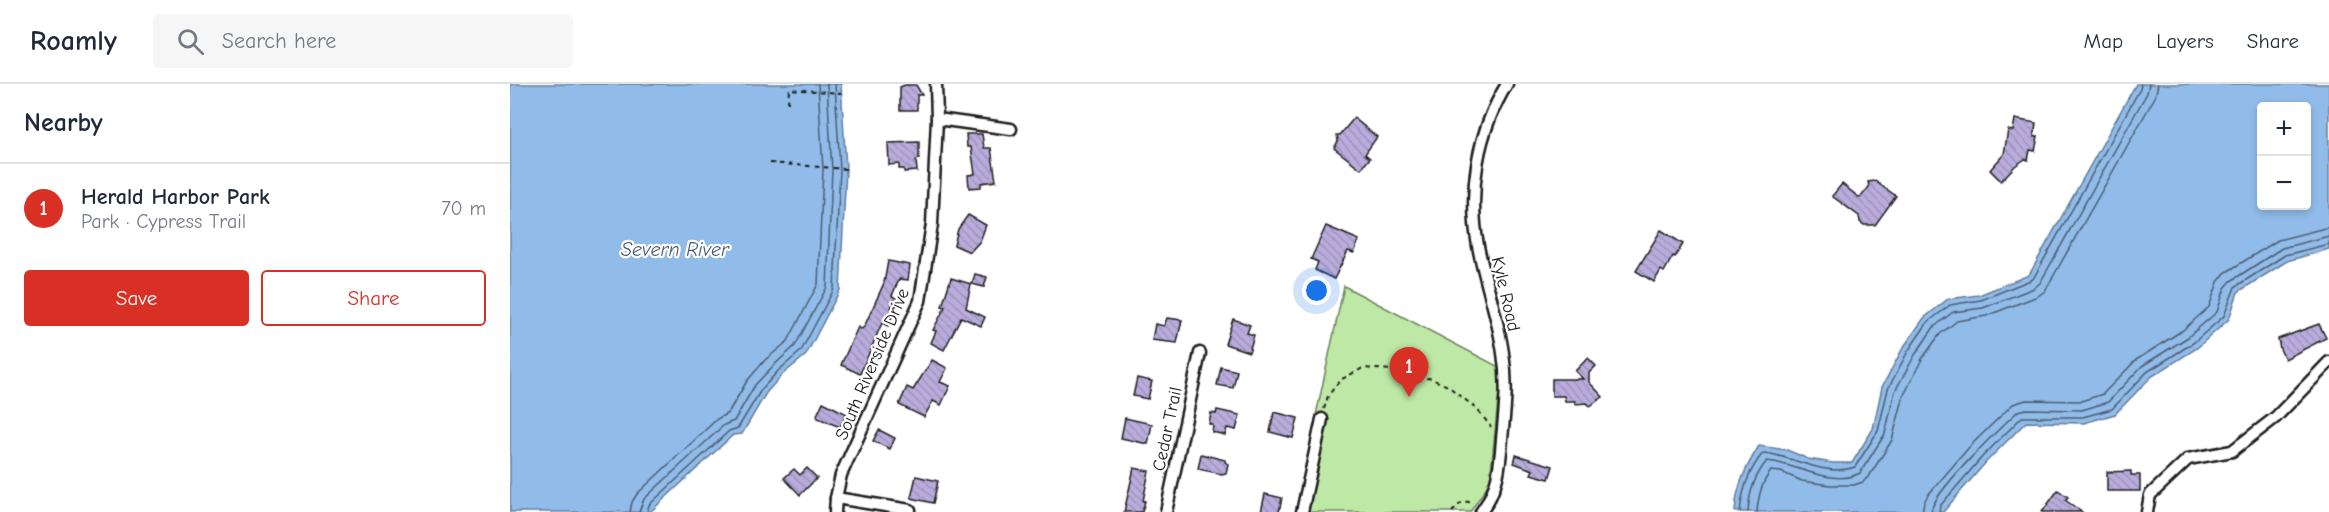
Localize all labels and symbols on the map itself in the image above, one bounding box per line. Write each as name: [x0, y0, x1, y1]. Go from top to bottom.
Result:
water label: Severn River: [621, 238, 730, 261]
street label: Kyle Road: [1487, 255, 1524, 333]
your location: [1302, 276, 1331, 305]
street label: South Riverside Drive: [831, 285, 914, 443]
pin: 1: [1390, 348, 1428, 397]
street label: Cedar Trail: [1148, 385, 1187, 473]

